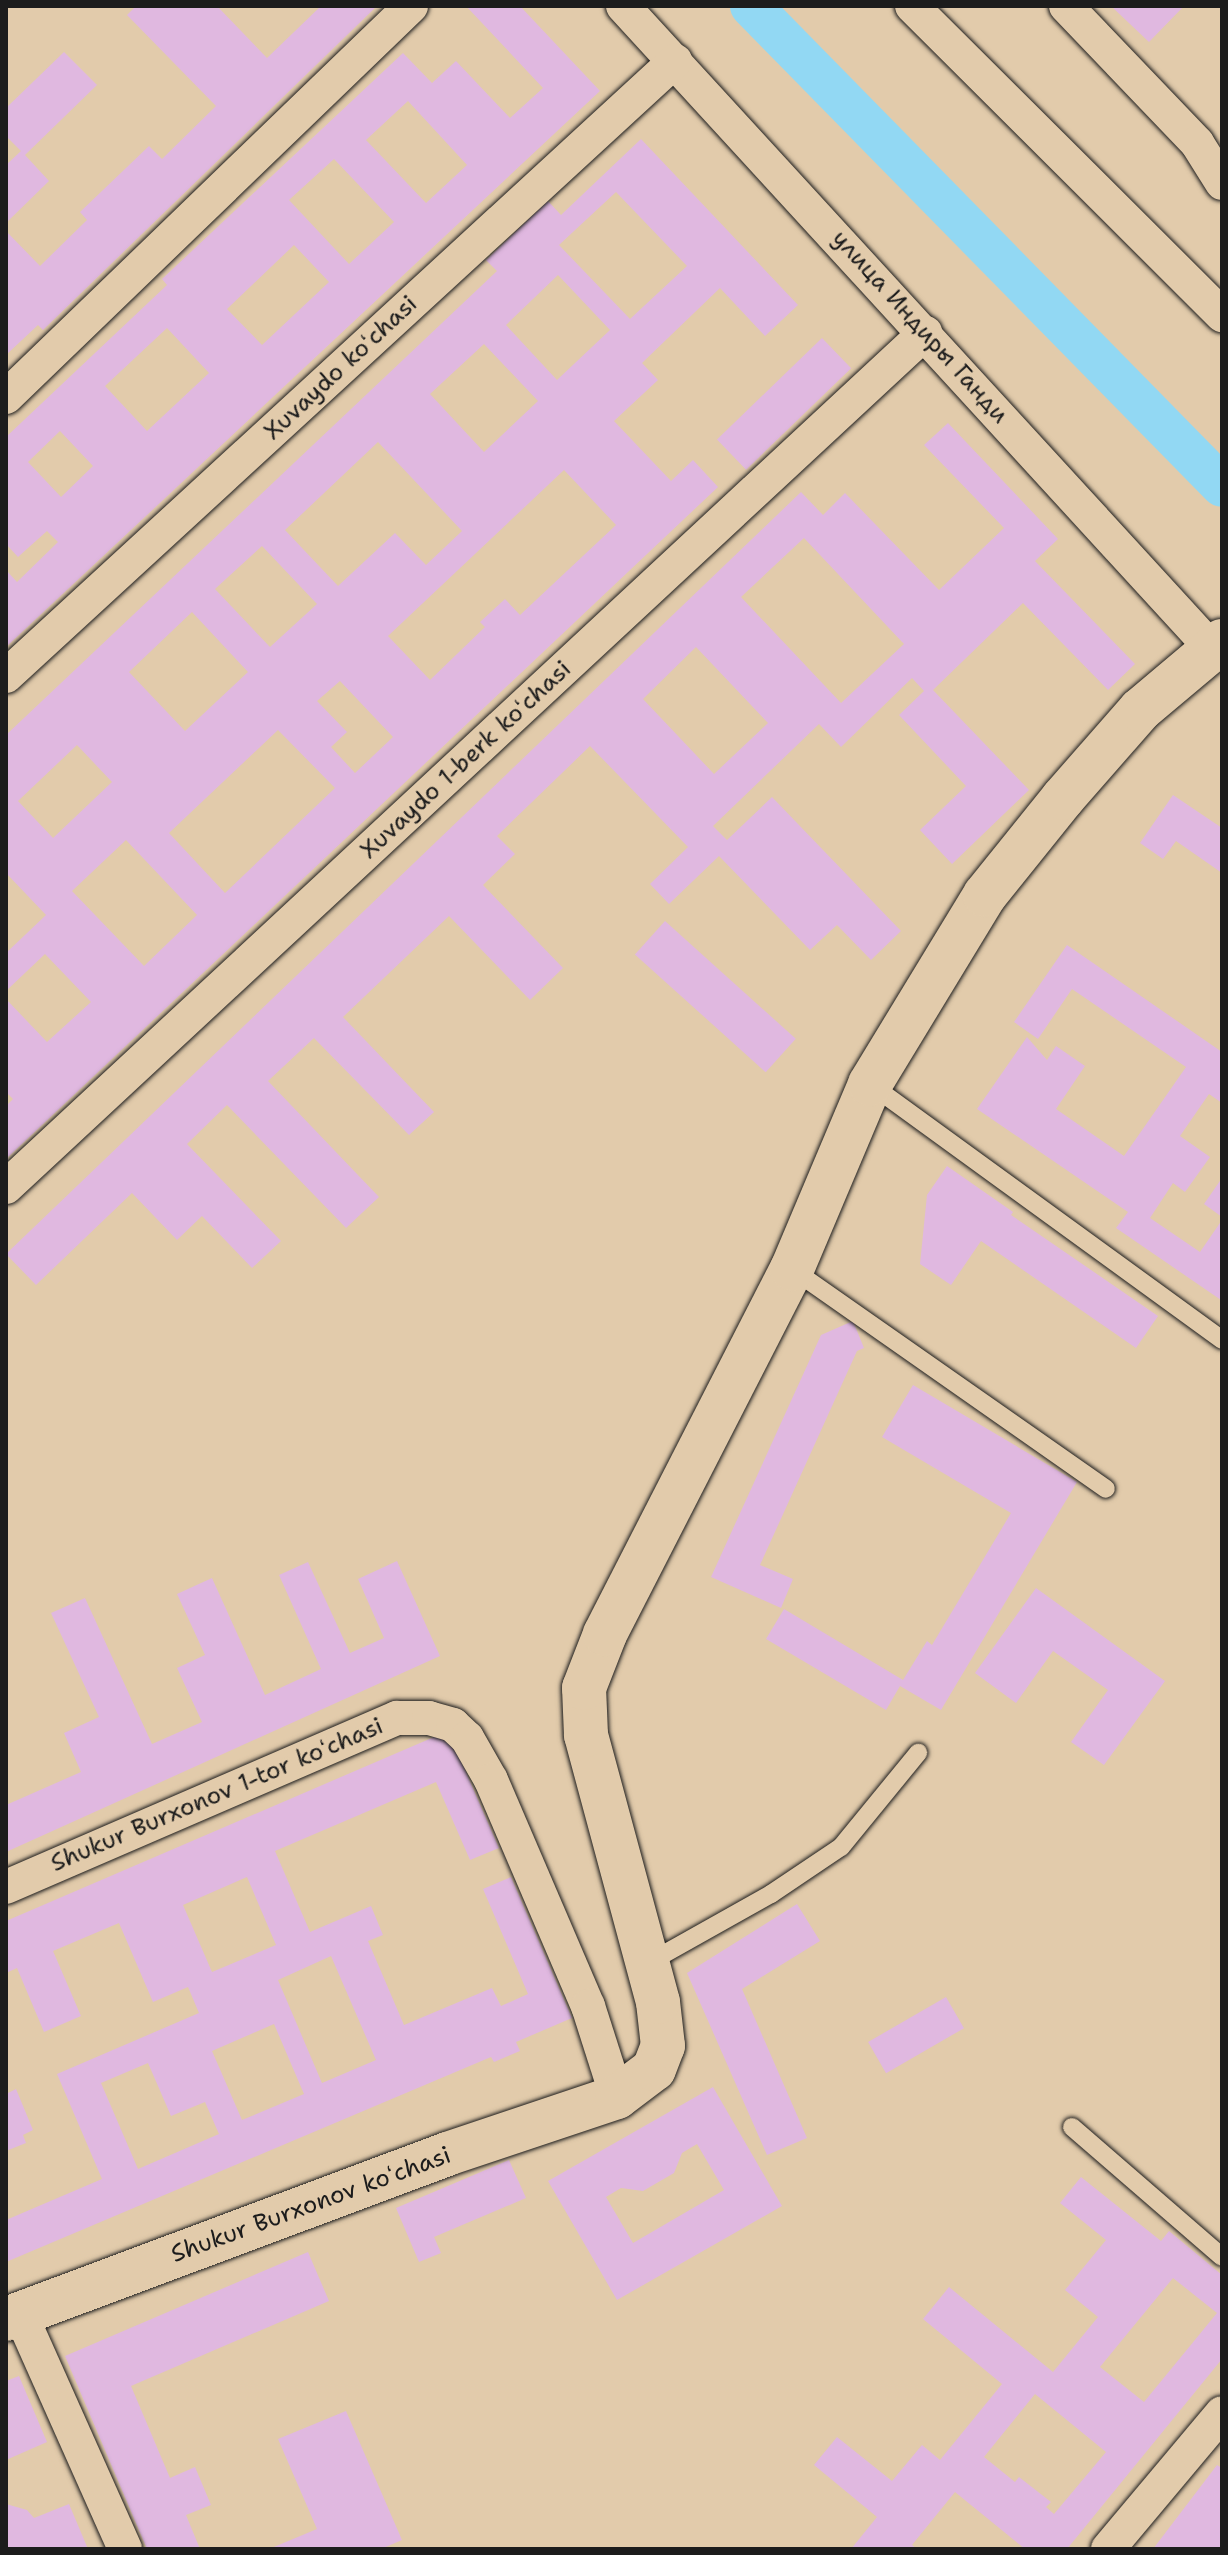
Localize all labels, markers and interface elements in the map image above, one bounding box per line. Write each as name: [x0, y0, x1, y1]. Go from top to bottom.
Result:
street label: улица Индиры Ганди: [826, 225, 1014, 429]
street label: Xuvaydo koʻchasi: [259, 290, 423, 446]
street label: Xuvaydo 1-berk koʻchasi: [355, 655, 577, 865]
street label: Shukur Burxonov 1-tor koʻchasi: [46, 1712, 388, 1878]
street label: Shukur Burxonov koʻchasi: [167, 2141, 455, 2269]

